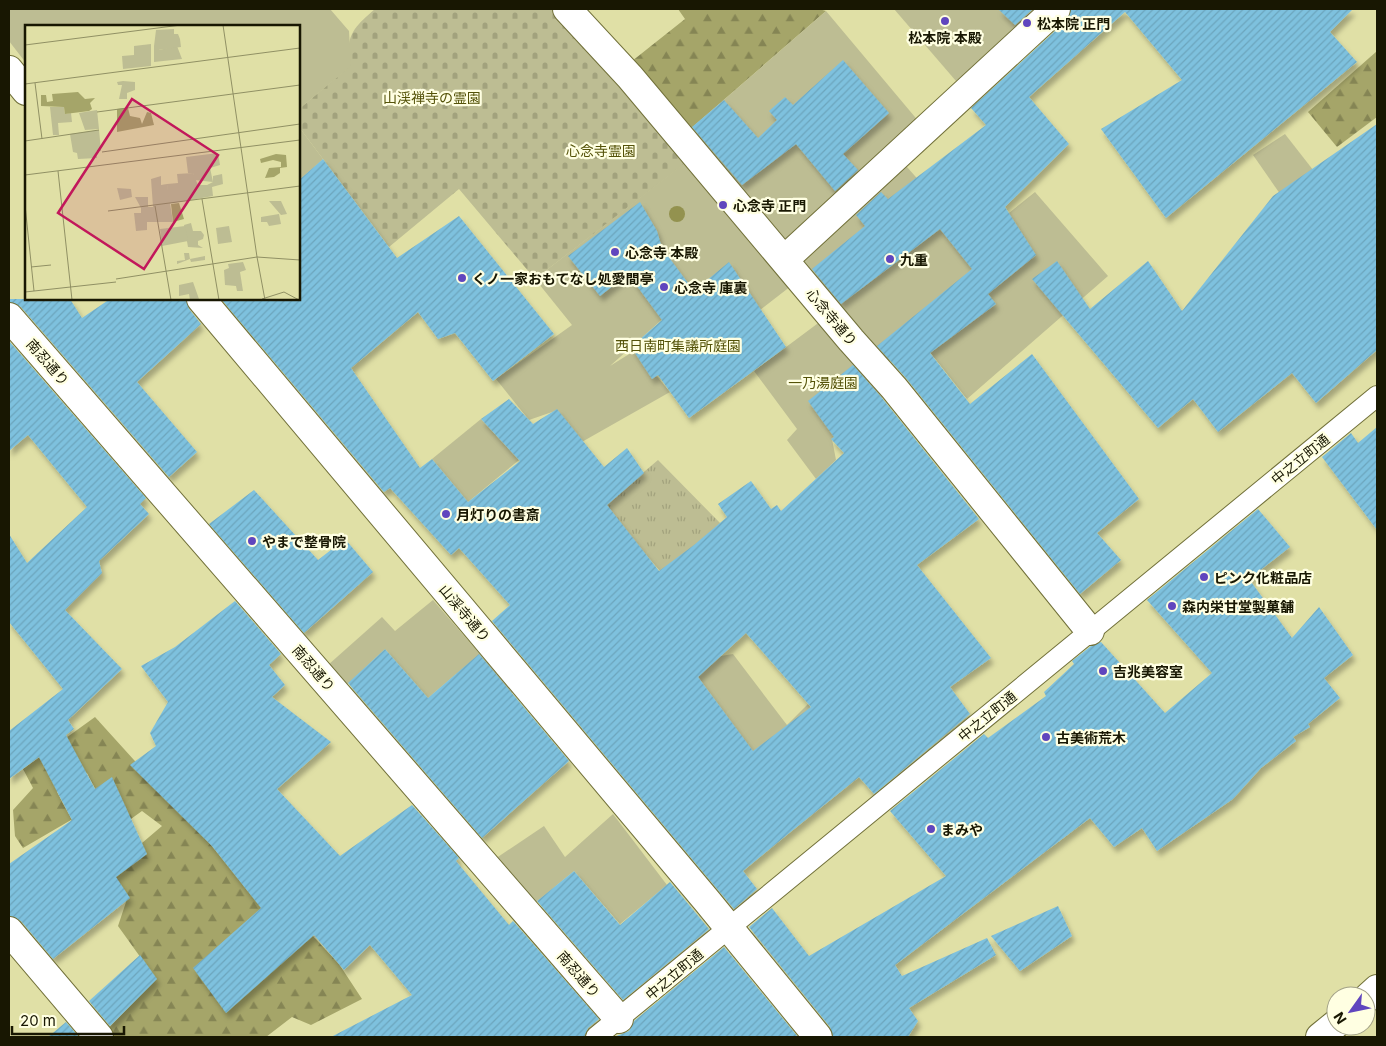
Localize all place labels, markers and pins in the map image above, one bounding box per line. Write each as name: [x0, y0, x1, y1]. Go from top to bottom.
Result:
marker: 松本院 本殿: [939, 15, 951, 27]
place label: 松本院 正門: [1037, 15, 1110, 32]
marker: 松本院 正門: [1021, 17, 1033, 29]
place label: 松本院 本殿: [908, 29, 982, 46]
place label: 心念寺 正門: [733, 197, 806, 214]
marker: 心念寺 正門: [717, 199, 729, 211]
place label: 心念寺 本殿: [625, 244, 698, 261]
marker: 心念寺 本殿: [609, 246, 621, 258]
place label: 九重: [900, 251, 928, 268]
marker: 九重: [884, 253, 896, 265]
place label: くノ一家おもてなし処愛間亭: [472, 270, 653, 287]
marker: くノ一家おもてなし処愛間亭: [456, 272, 468, 284]
place label: 心念寺 庫裏: [674, 279, 747, 296]
marker: 心念寺 庫裏: [658, 281, 670, 293]
place label: 月灯りの書斎: [456, 506, 540, 523]
marker: 月灯りの書斎: [440, 508, 452, 520]
place label: やまで整骨院: [262, 533, 346, 550]
marker: やまで整骨院: [246, 535, 258, 547]
place label: ピンク化粧品店: [1214, 569, 1312, 586]
marker: ピンク化粧品店: [1198, 571, 1210, 583]
place label: 森内栄甘堂製菓舗: [1182, 598, 1294, 615]
marker: 森内栄甘堂製菓舗: [1166, 600, 1178, 612]
place label: 吉兆美容室: [1113, 663, 1183, 680]
marker: 吉兆美容室: [1097, 665, 1109, 677]
place label: 古美術荒木: [1056, 729, 1126, 746]
marker: 古美術荒木: [1040, 731, 1052, 743]
place label: まみや: [941, 821, 983, 838]
marker: まみや: [925, 823, 937, 835]

